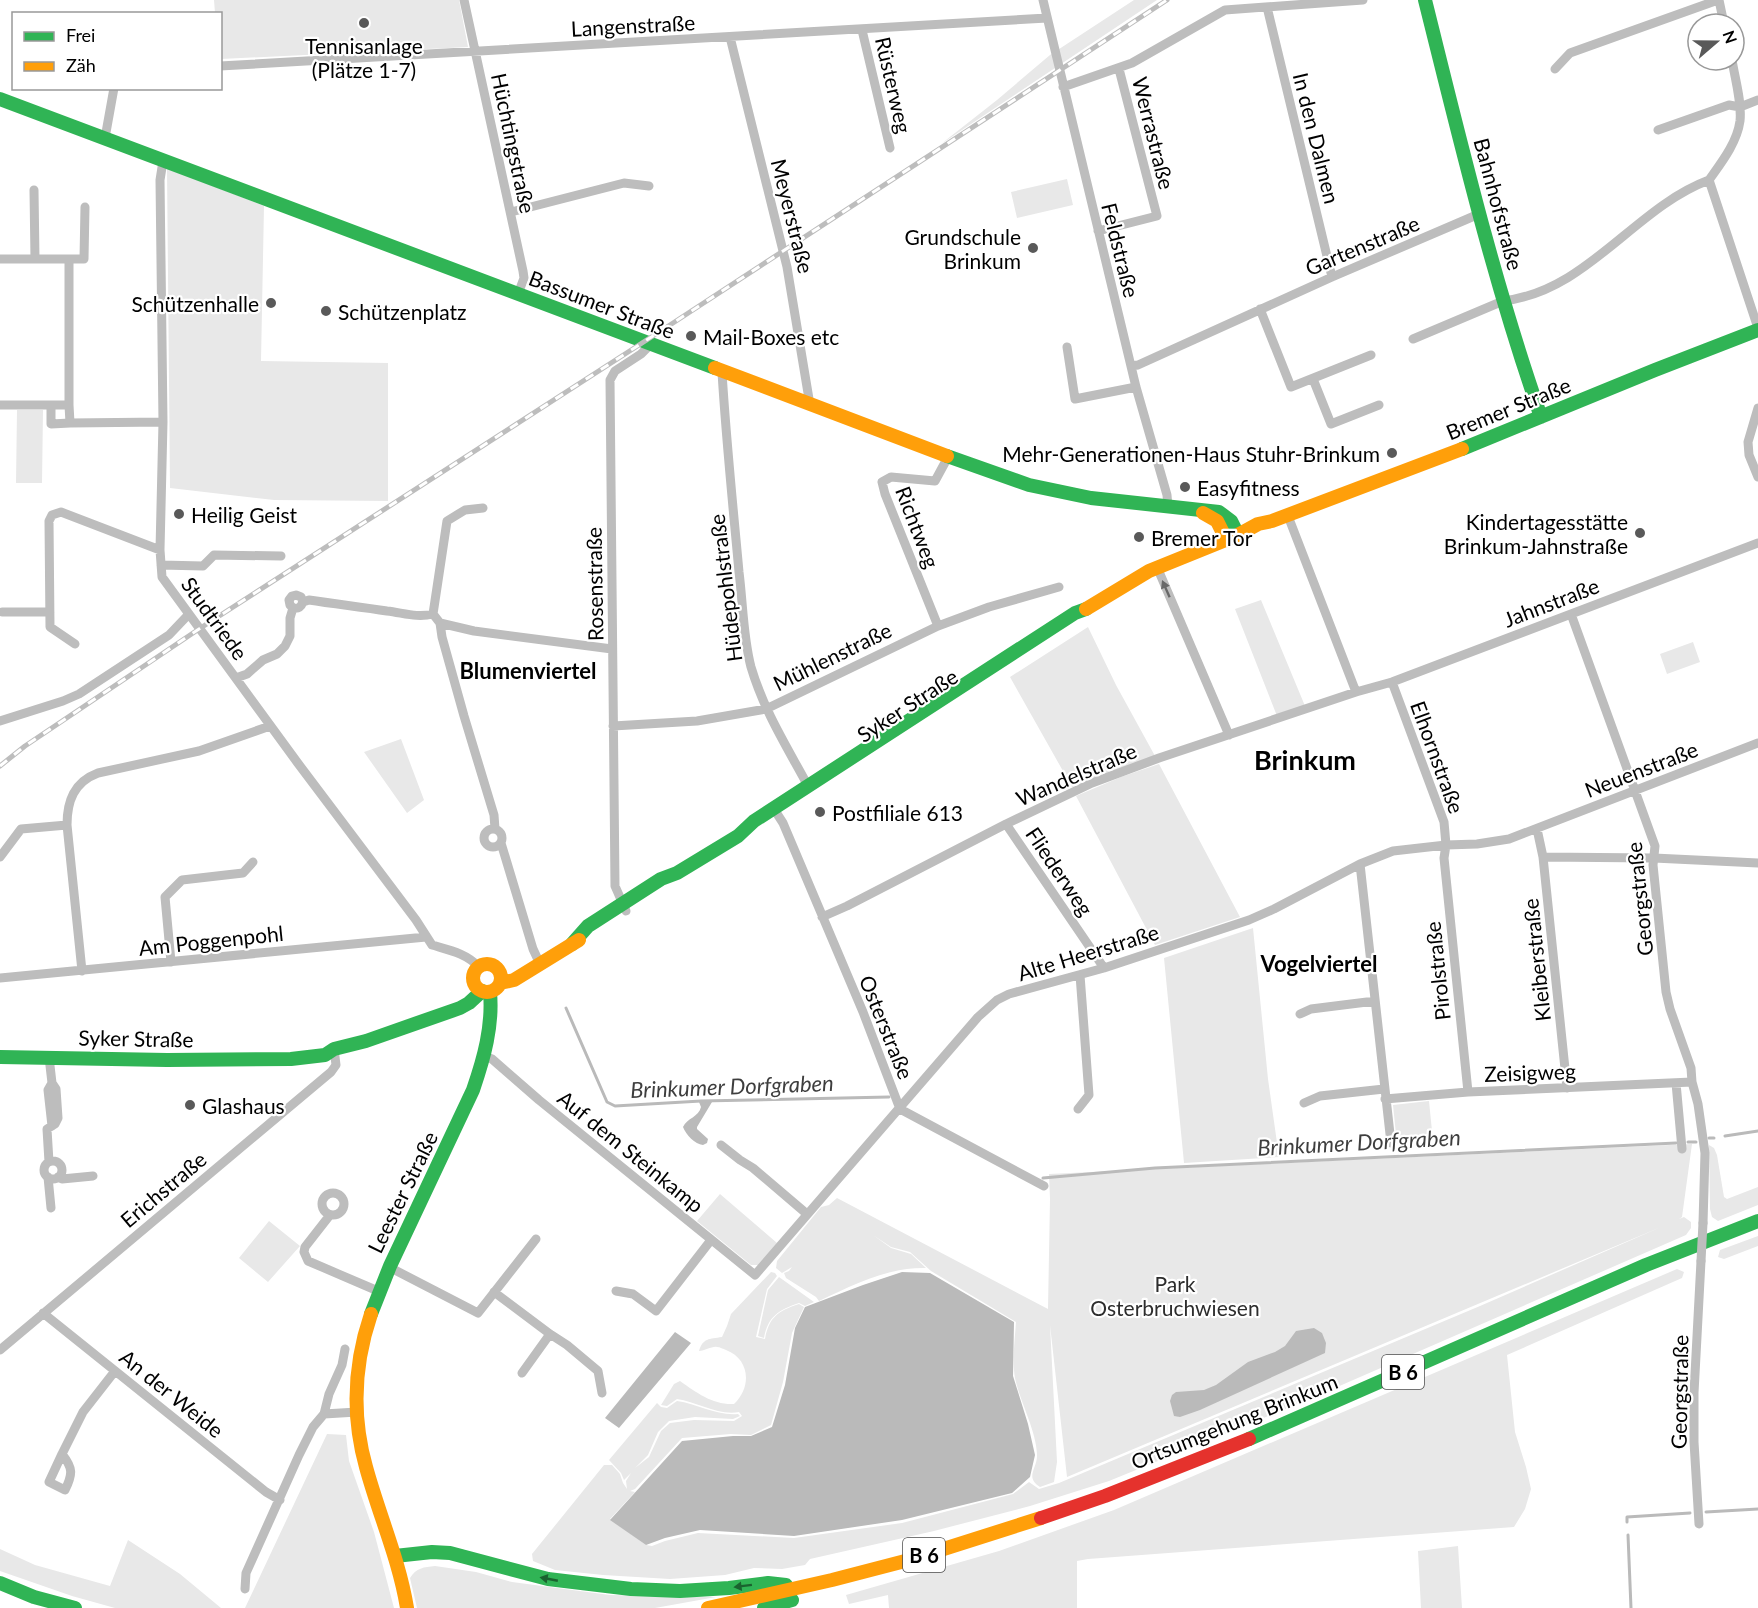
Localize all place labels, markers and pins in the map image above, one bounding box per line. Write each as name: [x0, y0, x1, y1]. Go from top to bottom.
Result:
marker: Tennisanlage (Plätze 1-7): [357, 16, 371, 30]
place label: Tennisanlage (Plätze 1-7): [305, 33, 423, 82]
place label: Grundschule Brinkum: [904, 224, 1021, 273]
marker: Grundschule Brinkum: [1026, 241, 1040, 255]
place label: Schützenhalle: [131, 291, 259, 316]
marker: Schützenhalle: [264, 296, 278, 310]
place label: Schützenplatz: [338, 299, 466, 324]
marker: Schützenplatz: [319, 304, 333, 318]
place label: Mail-Boxes etc: [703, 324, 839, 349]
marker: Mail-Boxes etc: [684, 329, 698, 343]
place label: Mehr-Generationen-Haus Stuhr-Brinkum: [1002, 441, 1380, 466]
marker: Mehr-Generationen-Haus Stuhr-Brinkum: [1385, 446, 1399, 460]
place label: Easyfitness: [1197, 475, 1300, 500]
marker: Easyfitness: [1178, 480, 1192, 494]
place label: Heilig Geist: [191, 502, 298, 527]
marker: Heilig Geist: [172, 507, 186, 521]
place label: Kindertagesstätte Brinkum-Jahnstraße: [1444, 509, 1628, 558]
place label: Bremer Tor: [1151, 525, 1253, 550]
marker: Kindertagesstätte Brinkum-Jahnstraße: [1633, 526, 1647, 540]
marker: Bremer Tor: [1132, 530, 1146, 544]
place label: Postfiliale 613: [832, 800, 963, 825]
marker: Postfiliale 613: [813, 805, 827, 819]
place label: Glashaus: [202, 1093, 285, 1118]
marker: Glashaus: [183, 1098, 197, 1112]

